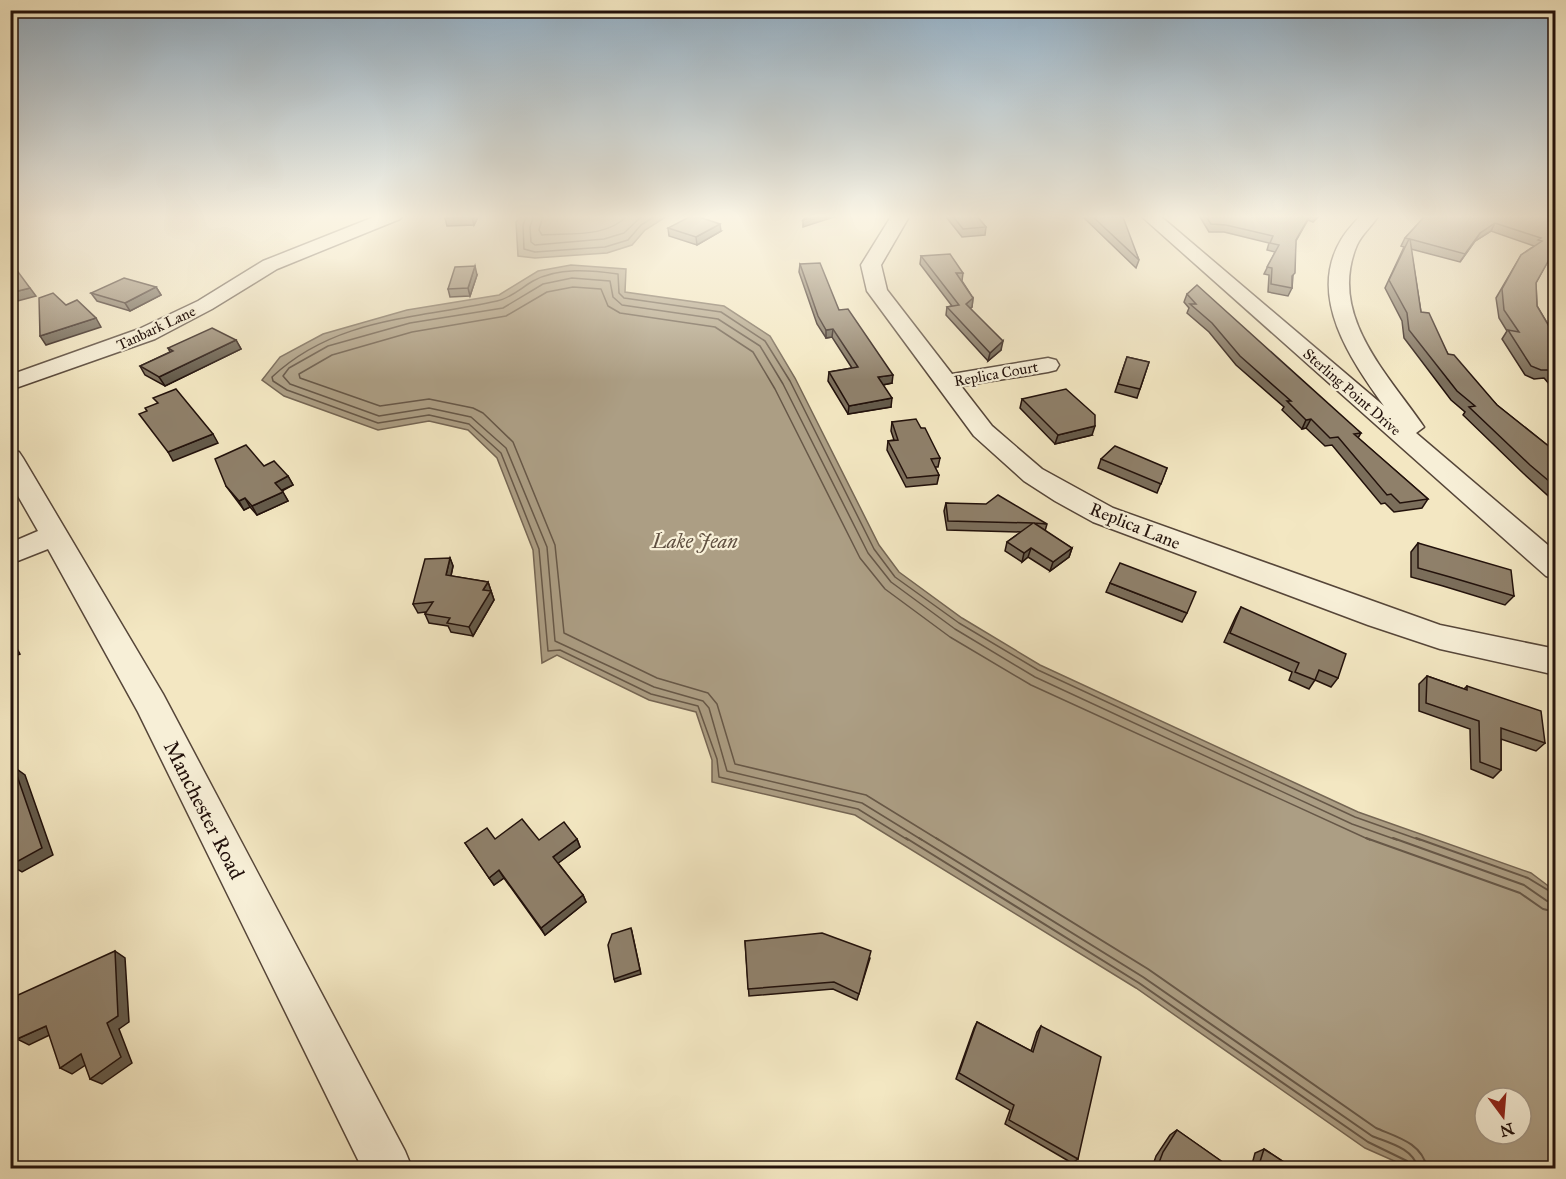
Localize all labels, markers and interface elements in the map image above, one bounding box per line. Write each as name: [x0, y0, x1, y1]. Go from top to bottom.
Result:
street label: Tanbark Lane: [114, 302, 198, 354]
street label: Sterling Point Drive: [1299, 345, 1405, 439]
street label: Replica Court: [953, 358, 1040, 390]
street label: Replica Lane: [1086, 498, 1184, 554]
water label: Lake Jean: [651, 529, 738, 553]
street label: Manchester Road: [158, 736, 250, 884]
north arrow: [1473, 1086, 1533, 1146]
text: N: [1497, 1119, 1516, 1141]

